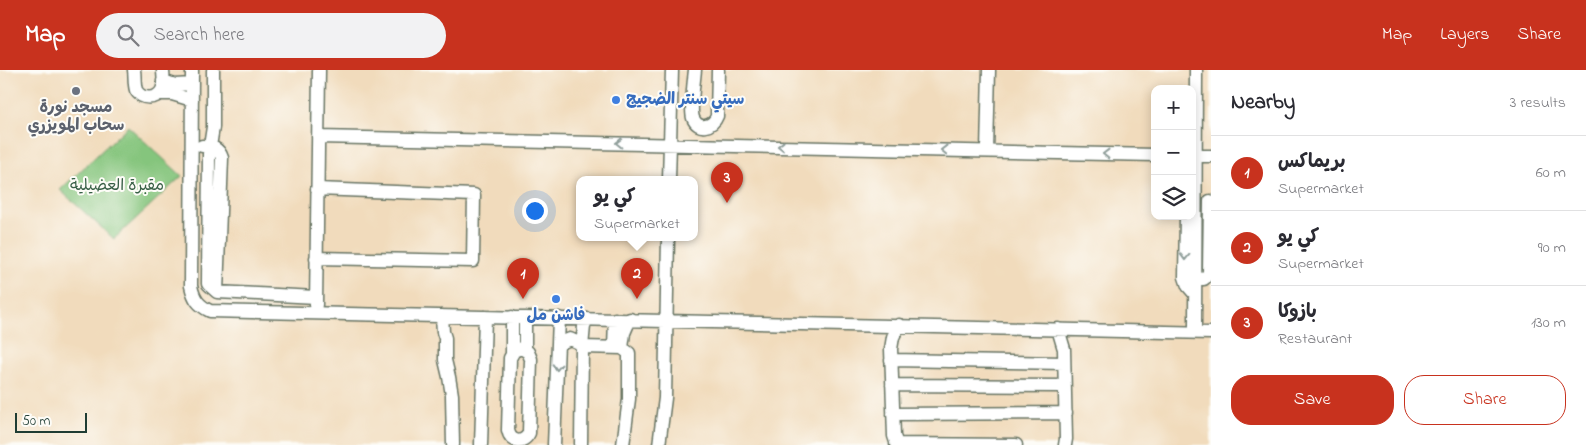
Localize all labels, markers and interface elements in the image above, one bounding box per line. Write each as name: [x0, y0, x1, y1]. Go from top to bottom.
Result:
search box: [96, 13, 446, 58]
text: Map: [25, 18, 66, 53]
icon: search: [114, 21, 142, 49]
text: Search here: [154, 22, 245, 49]
text: Map: [1382, 22, 1412, 48]
text: Layers: [1440, 22, 1490, 48]
text: Share: [1518, 22, 1561, 48]
marker: مسجد نورة سحاب المويزري: [70, 85, 82, 97]
map controls: [1151, 85, 1196, 220]
button: +: [1151, 85, 1196, 130]
place label: سيتي سنتر الضجيج: [626, 88, 744, 113]
text: Nearby: [1231, 88, 1295, 118]
text: 3 results: [1510, 91, 1566, 115]
marker: سيتي سنتر الضجيج: [610, 94, 622, 106]
place label: مسجد نورة سحاب المويزري: [28, 96, 124, 138]
button: −: [1151, 130, 1196, 175]
one-way arrow: [614, 138, 622, 148]
one-way arrow: [777, 141, 784, 151]
one-way arrow: [939, 145, 947, 155]
one-way arrow: [1102, 149, 1110, 159]
text: بريماكس: [1278, 149, 1345, 176]
text: 1: [1244, 161, 1250, 185]
text: 60 m: [1536, 161, 1566, 185]
pin: 3: [711, 162, 743, 203]
park label: مقبرة العضيلية: [70, 174, 164, 198]
button: layers: [1151, 175, 1196, 220]
popup: [576, 176, 698, 241]
text: Supermarket: [1278, 177, 1364, 201]
text: كي يو: [594, 184, 635, 211]
your location: [522, 198, 548, 224]
text: Supermarket: [594, 212, 680, 236]
text: كي يو: [1278, 224, 1319, 251]
text: 2: [1243, 236, 1251, 260]
text: 90 m: [1538, 236, 1566, 260]
text: Supermarket: [1278, 252, 1364, 276]
one-way arrow: [1180, 254, 1190, 261]
pin: 1: [507, 258, 539, 299]
pin: 2: [621, 258, 653, 299]
marker: فاشن مل: [550, 293, 562, 305]
text: بازوكا: [1278, 299, 1317, 326]
place label: فاشن مل: [527, 304, 585, 328]
text: 3: [1244, 311, 1250, 335]
text: 130 m: [1531, 311, 1566, 335]
text: Restaurant: [1278, 327, 1352, 351]
one-way arrow: [552, 364, 562, 371]
button: Save: [1231, 375, 1394, 425]
button: Share: [1404, 375, 1566, 425]
scale bar: [15, 410, 88, 433]
text: 50 m: [22, 411, 50, 432]

